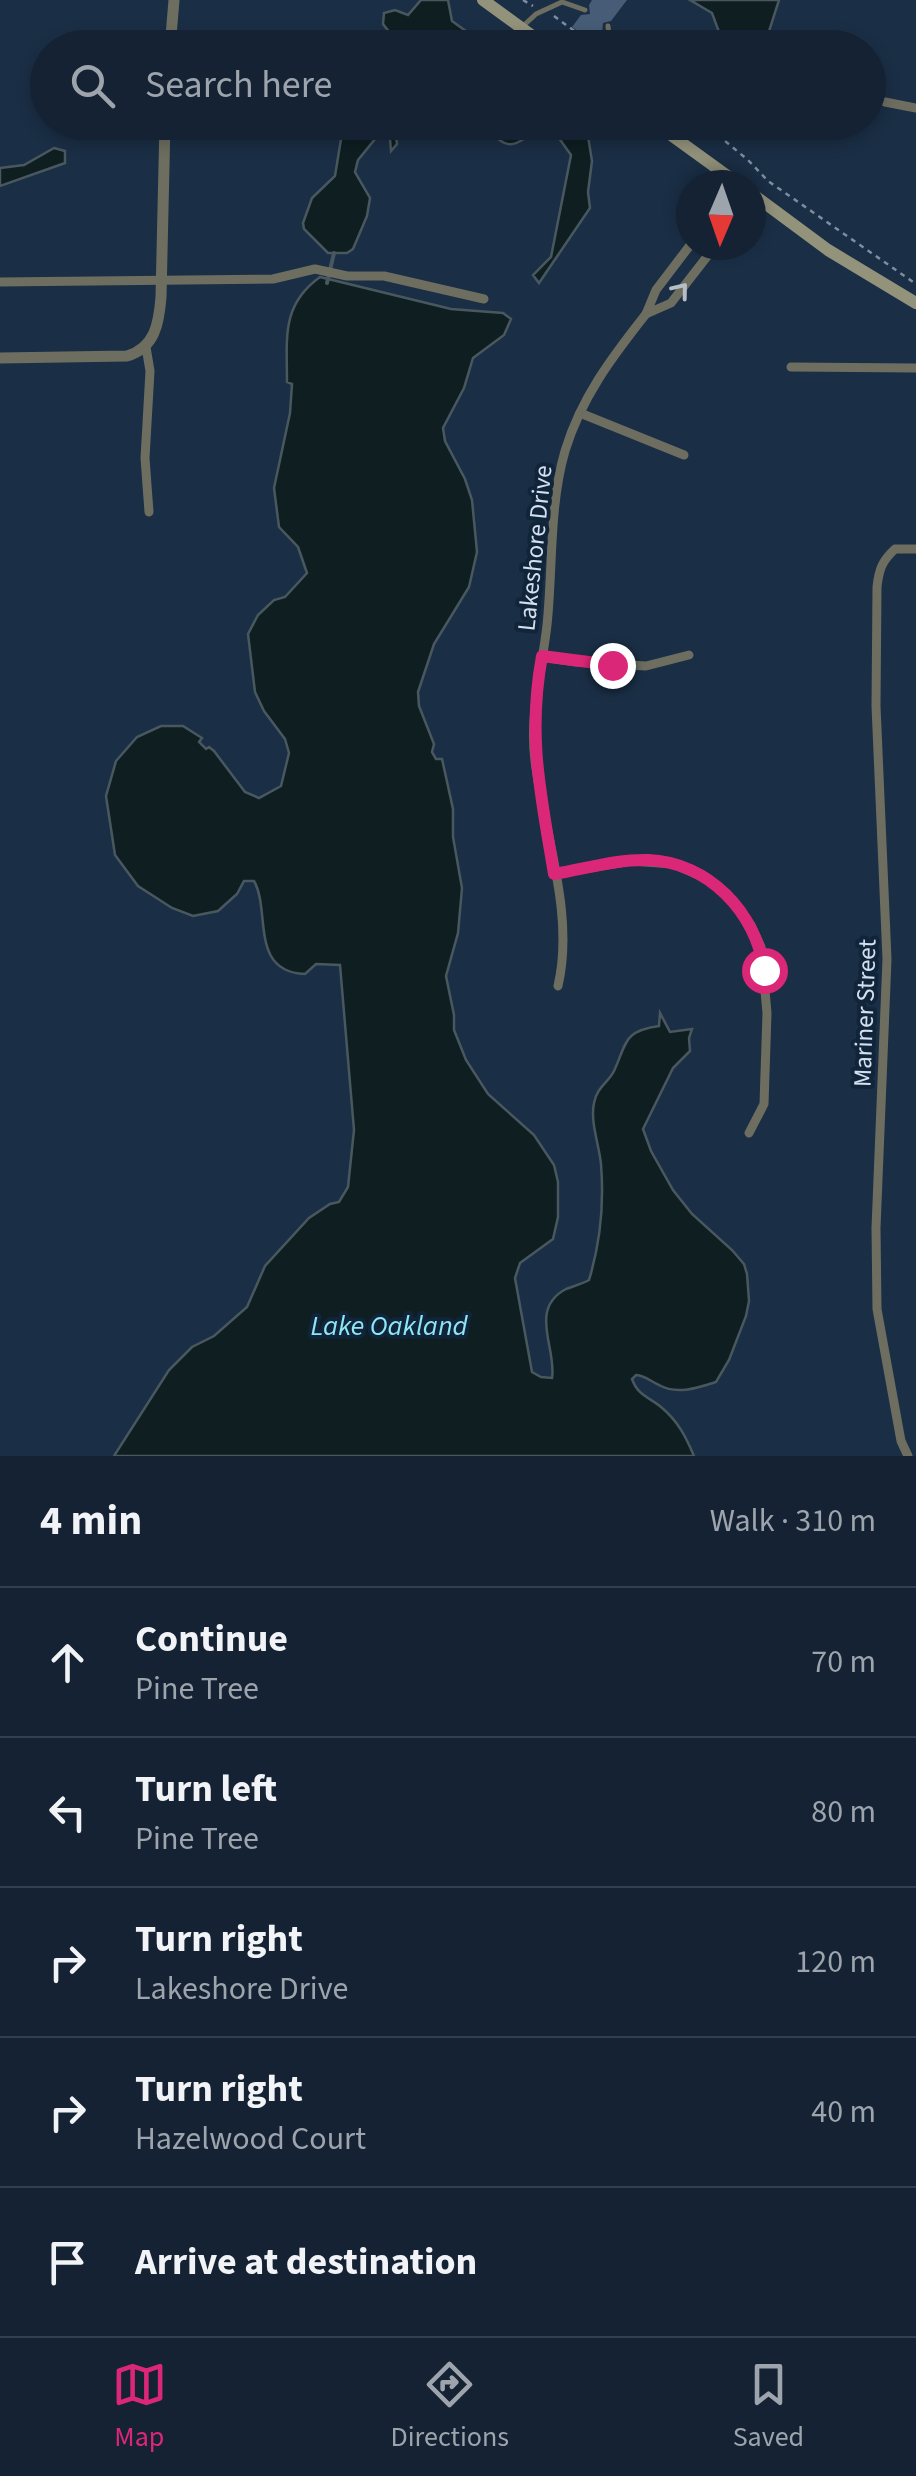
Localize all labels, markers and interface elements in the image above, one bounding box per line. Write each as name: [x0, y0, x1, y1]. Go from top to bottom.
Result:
search box: [30, 30, 886, 140]
icon: search: [65, 58, 120, 113]
text: Search here: [145, 58, 332, 112]
north arrow: [676, 170, 766, 260]
one-way arrow: [669, 284, 687, 302]
street label: Lakeshore Drive: [508, 463, 562, 633]
route end: [590, 643, 636, 689]
street label: Mariner Street: [844, 938, 886, 1088]
route start: [742, 948, 788, 994]
water label: Lake Oakland: [310, 1306, 469, 1346]
text: 4 min: [40, 1491, 142, 1551]
text: Walk · 310 m: [710, 1498, 876, 1544]
text: Continue: [135, 1612, 288, 1666]
icon: ahead: [40, 1635, 95, 1690]
text: 70 m: [811, 1639, 876, 1685]
text: Pine Tree: [135, 1666, 259, 1712]
text: Turn left: [135, 1762, 277, 1816]
icon: left: [40, 1785, 95, 1840]
text: 80 m: [811, 1789, 876, 1835]
text: Pine Tree: [135, 1816, 259, 1862]
text: Turn right: [135, 1912, 303, 1966]
icon: right: [40, 1935, 95, 1990]
text: 120 m: [795, 1939, 876, 1985]
text: Lakeshore Drive: [135, 1966, 348, 2012]
text: Turn right: [135, 2062, 303, 2116]
icon: right: [40, 2085, 95, 2140]
text: 40 m: [811, 2089, 876, 2135]
text: Hazelwood Court: [135, 2116, 366, 2162]
icon: arrive: [40, 2235, 95, 2290]
text: Arrive at destination: [135, 2235, 477, 2289]
tab: Map: [112, 2357, 167, 2457]
tab: Directions: [391, 2357, 509, 2457]
tab: Saved: [733, 2357, 804, 2457]

